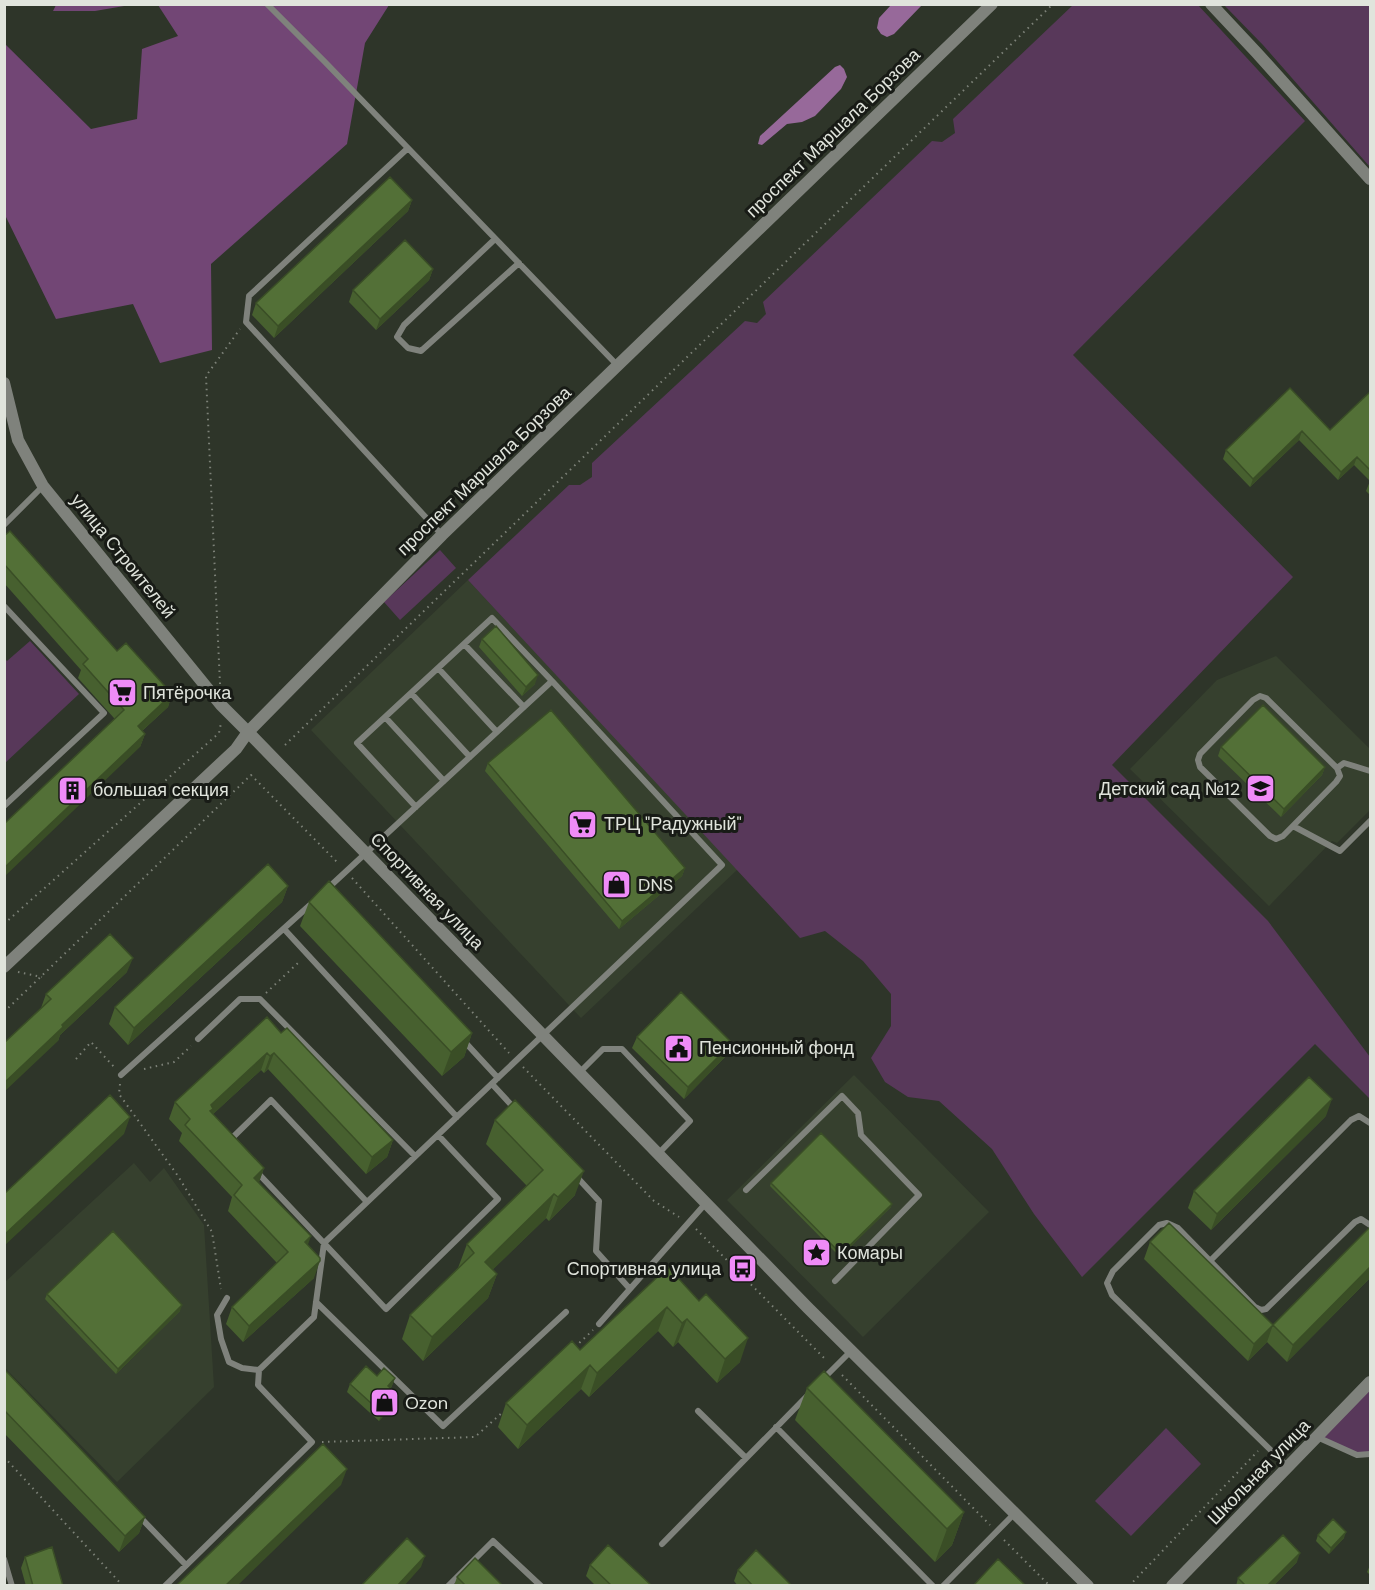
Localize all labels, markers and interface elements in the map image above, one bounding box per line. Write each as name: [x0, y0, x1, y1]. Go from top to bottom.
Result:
street label: проспект Маршала Борзова: [741, 43, 926, 223]
street label: проспект Маршала Борзова: [392, 381, 577, 561]
street label: улица Строителей: [65, 489, 181, 623]
supermarket icon: Пятёрочка: [106, 677, 138, 709]
place label: Пятёрочка: [143, 681, 232, 705]
school or university icon: Детский сад №12: [1245, 773, 1277, 805]
building icon: большая секция: [56, 774, 88, 806]
place label: Детский сад №12: [1099, 777, 1240, 801]
place label: большая секция: [93, 778, 229, 802]
supermarket icon: ТРЦ "Радужный": [567, 808, 599, 840]
place label: ТРЦ "Радужный": [604, 812, 742, 836]
street label: Спортивная улица: [365, 827, 490, 956]
shop icon: DNS: [601, 869, 633, 901]
place label: DNS: [638, 873, 673, 897]
public building icon: Пенсионный фонд: [662, 1032, 694, 1064]
place label: Пенсионный фонд: [699, 1036, 854, 1060]
place icon: Комары: [800, 1237, 832, 1269]
place label: Комары: [837, 1241, 903, 1265]
bus stop icon: Спортивная улица: [726, 1253, 758, 1285]
place label: Спортивная улица: [567, 1257, 722, 1281]
shop icon: Ozon: [368, 1387, 400, 1419]
place label: Ozon: [405, 1391, 448, 1415]
street label: Школьная улица: [1202, 1413, 1316, 1530]

